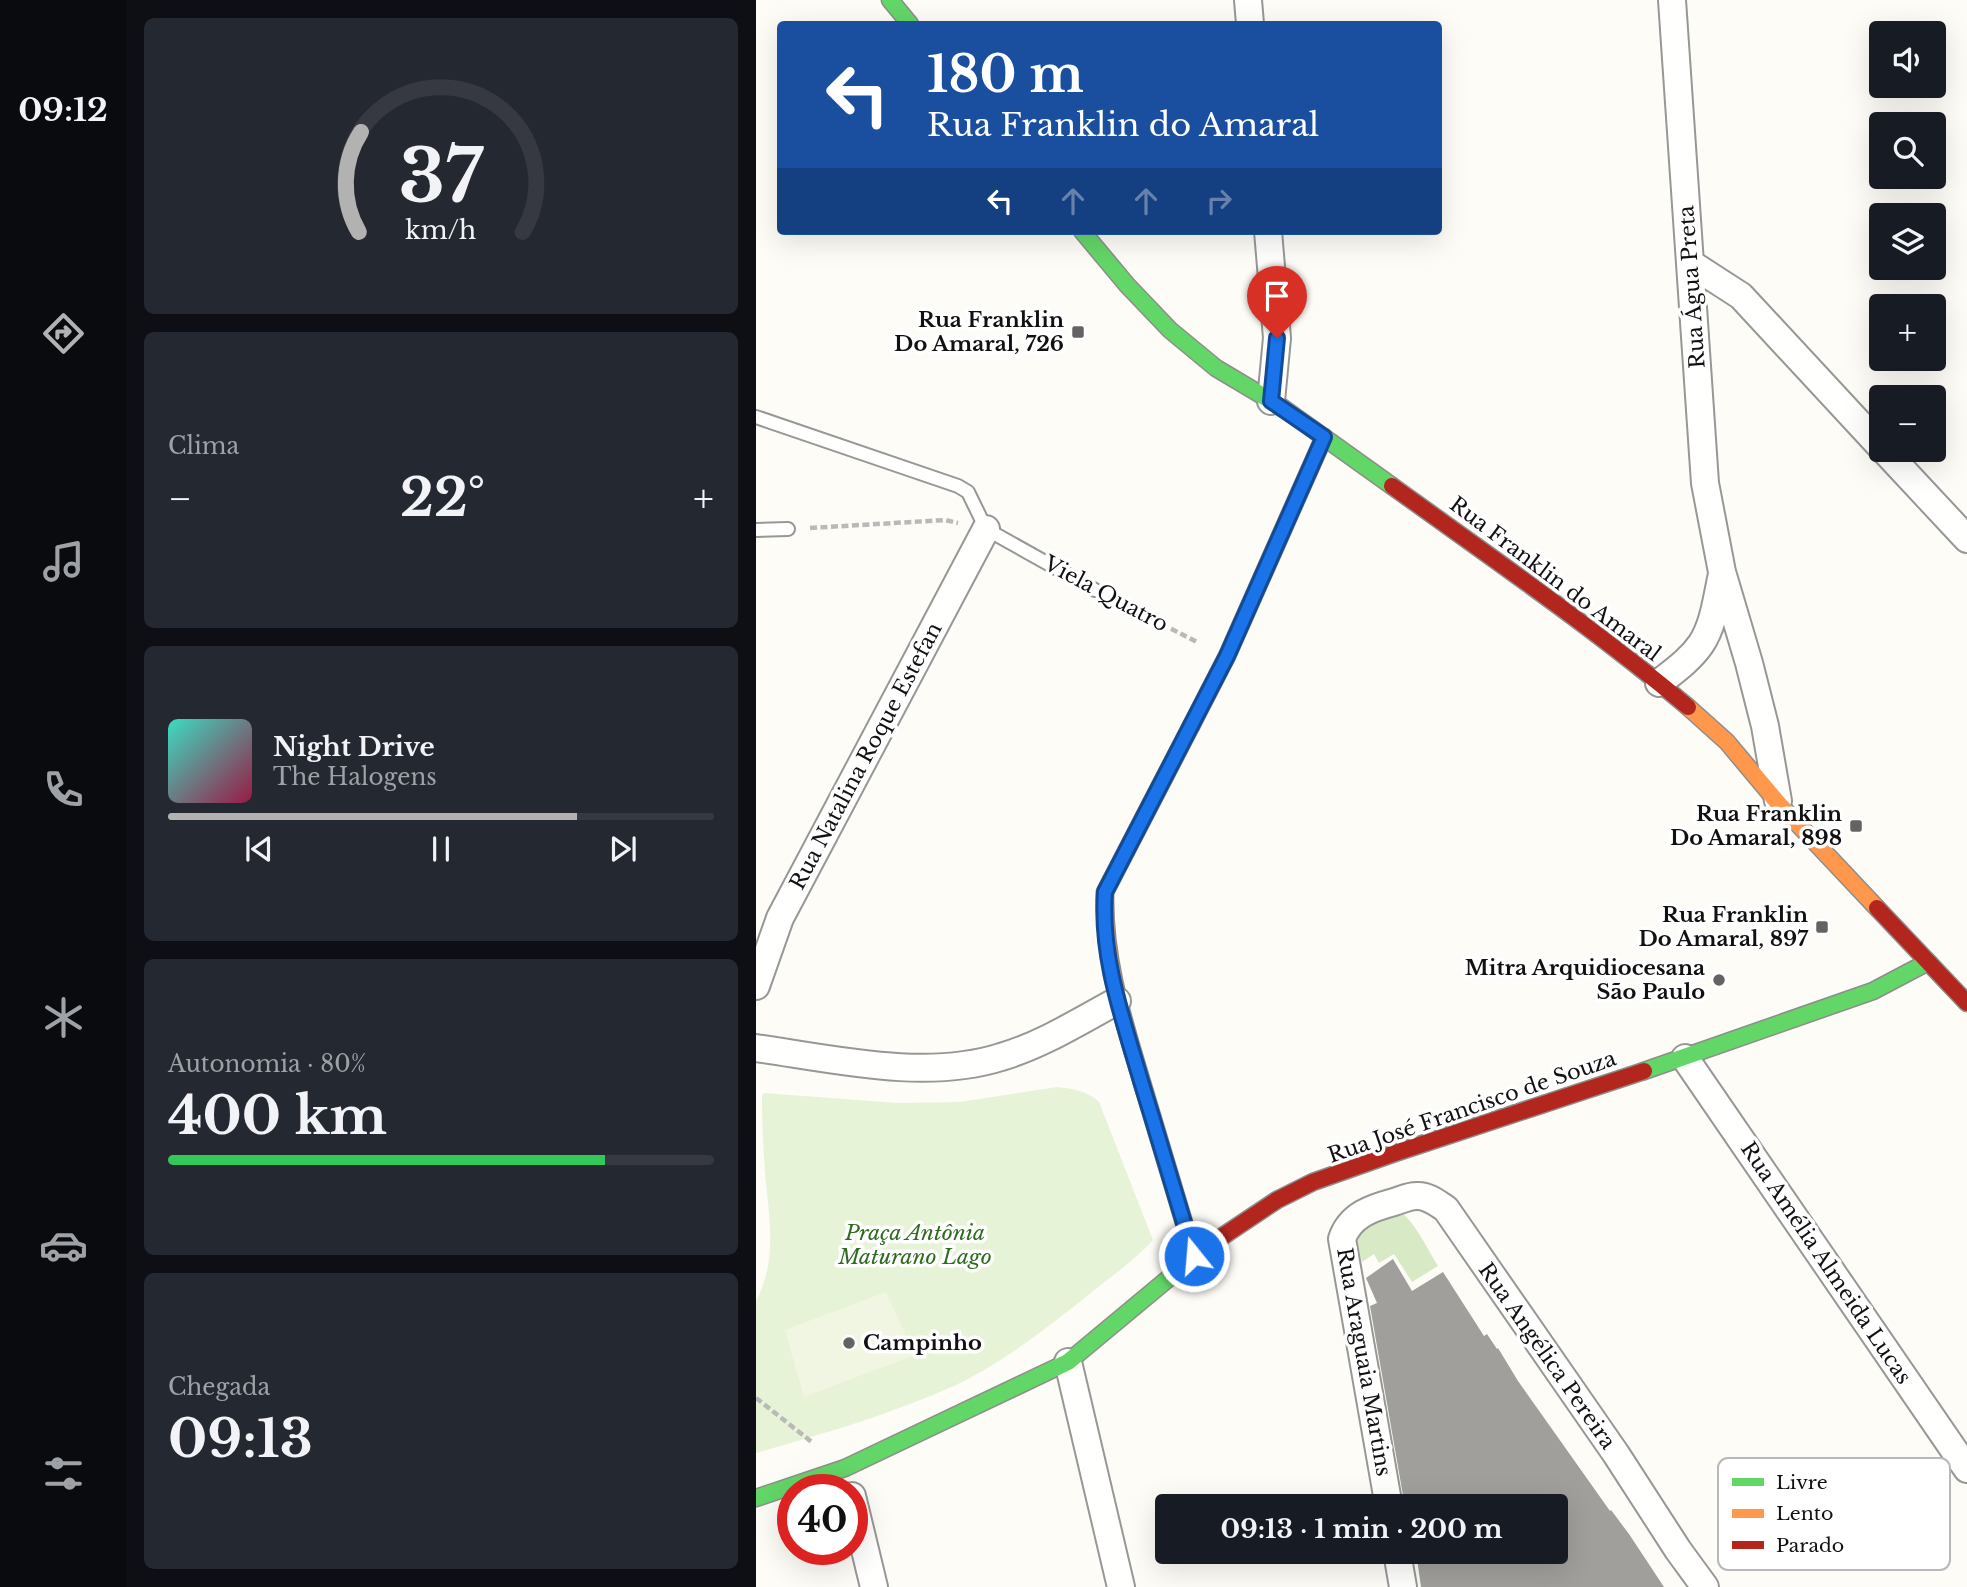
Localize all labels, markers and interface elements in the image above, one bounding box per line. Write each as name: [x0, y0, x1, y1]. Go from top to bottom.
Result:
map controls: [1869, 21, 1946, 462]
button: sound: [1869, 21, 1946, 98]
text: 180 m: [927, 44, 1084, 105]
icon: left: [812, 49, 903, 140]
text: 09:12: [18, 90, 108, 130]
text: Rua Franklin do Amaral: [927, 105, 1319, 145]
button: search: [1869, 112, 1946, 189]
text: 37: [399, 131, 484, 222]
icon: left: [981, 182, 1019, 220]
icon: ahead: [1054, 182, 1092, 220]
icon: ahead: [1127, 182, 1165, 220]
icon: right: [1200, 182, 1238, 220]
button: layers: [1869, 203, 1946, 280]
street label: Rua Água Preta: [1673, 204, 1711, 369]
text: km/h: [406, 215, 476, 246]
pin: [1247, 266, 1307, 338]
icon: arrive: [1258, 277, 1296, 315]
button: +: [1869, 294, 1946, 371]
place label: Rua Franklin Do Amaral, 726: [894, 307, 1064, 357]
icon: directions: [39, 309, 88, 358]
marker: Rua Franklin Do Amaral, 726: [1070, 324, 1086, 340]
button: −: [1869, 385, 1946, 462]
text: Clima: [168, 432, 239, 460]
text: 22°: [400, 466, 485, 530]
text: −: [168, 475, 192, 522]
text: +: [693, 475, 714, 522]
street label: Rua Franklin do Amaral: [1444, 491, 1666, 667]
icon: music: [39, 537, 88, 586]
street label: Viela Quatro: [1039, 550, 1172, 638]
street label: Rua Natalina Roque Estefan: [784, 618, 948, 894]
text: Night Drive: [273, 731, 435, 763]
text: The Halogens: [273, 763, 437, 791]
icon: phone: [39, 765, 88, 814]
place label: Rua Franklin Do Amaral, 898: [1670, 801, 1842, 851]
marker: Rua Franklin Do Amaral, 898: [1848, 818, 1864, 834]
icon: previous: [240, 830, 278, 868]
icon: pause: [422, 830, 460, 868]
icon: next: [604, 830, 642, 868]
place label: Rua Franklin Do Amaral, 897: [1638, 902, 1809, 952]
marker: Rua Franklin Do Amaral, 897: [1814, 919, 1830, 935]
place label: Mitra Arquidiocesana São Paulo: [1465, 955, 1705, 1005]
marker: Mitra Arquidiocesana São Paulo: [1711, 972, 1727, 988]
icon: climate: [39, 993, 88, 1042]
street label: Rua José Francisco de Souza: [1325, 1045, 1620, 1169]
text: Autonomia · 80%: [168, 1050, 366, 1078]
text: 400 km: [168, 1084, 387, 1148]
street label: Rua Amélia Almeida Lucas: [1735, 1137, 1917, 1389]
position arrow: [1157, 1219, 1231, 1293]
park label: Praça Antônia Maturano Lago: [837, 1220, 992, 1270]
icon: car: [39, 1221, 88, 1270]
street label: Rua Araguaia Martins: [1331, 1246, 1397, 1478]
street label: Rua Angélica Pereira: [1473, 1258, 1621, 1454]
place label: Campinho: [863, 1330, 982, 1356]
marker: Campinho: [841, 1335, 857, 1351]
text: Chegada: [168, 1373, 270, 1401]
text: 09:13: [168, 1407, 313, 1471]
icon: filters: [39, 1449, 88, 1498]
legend: [1718, 1458, 1950, 1570]
text: Livre: [1776, 1471, 1828, 1494]
speed limit sign: 40: [777, 1474, 868, 1565]
text: Lento: [1776, 1502, 1833, 1525]
text: 09:13 · 1 min · 200 m: [1221, 1513, 1502, 1545]
text: Parado: [1776, 1534, 1844, 1557]

